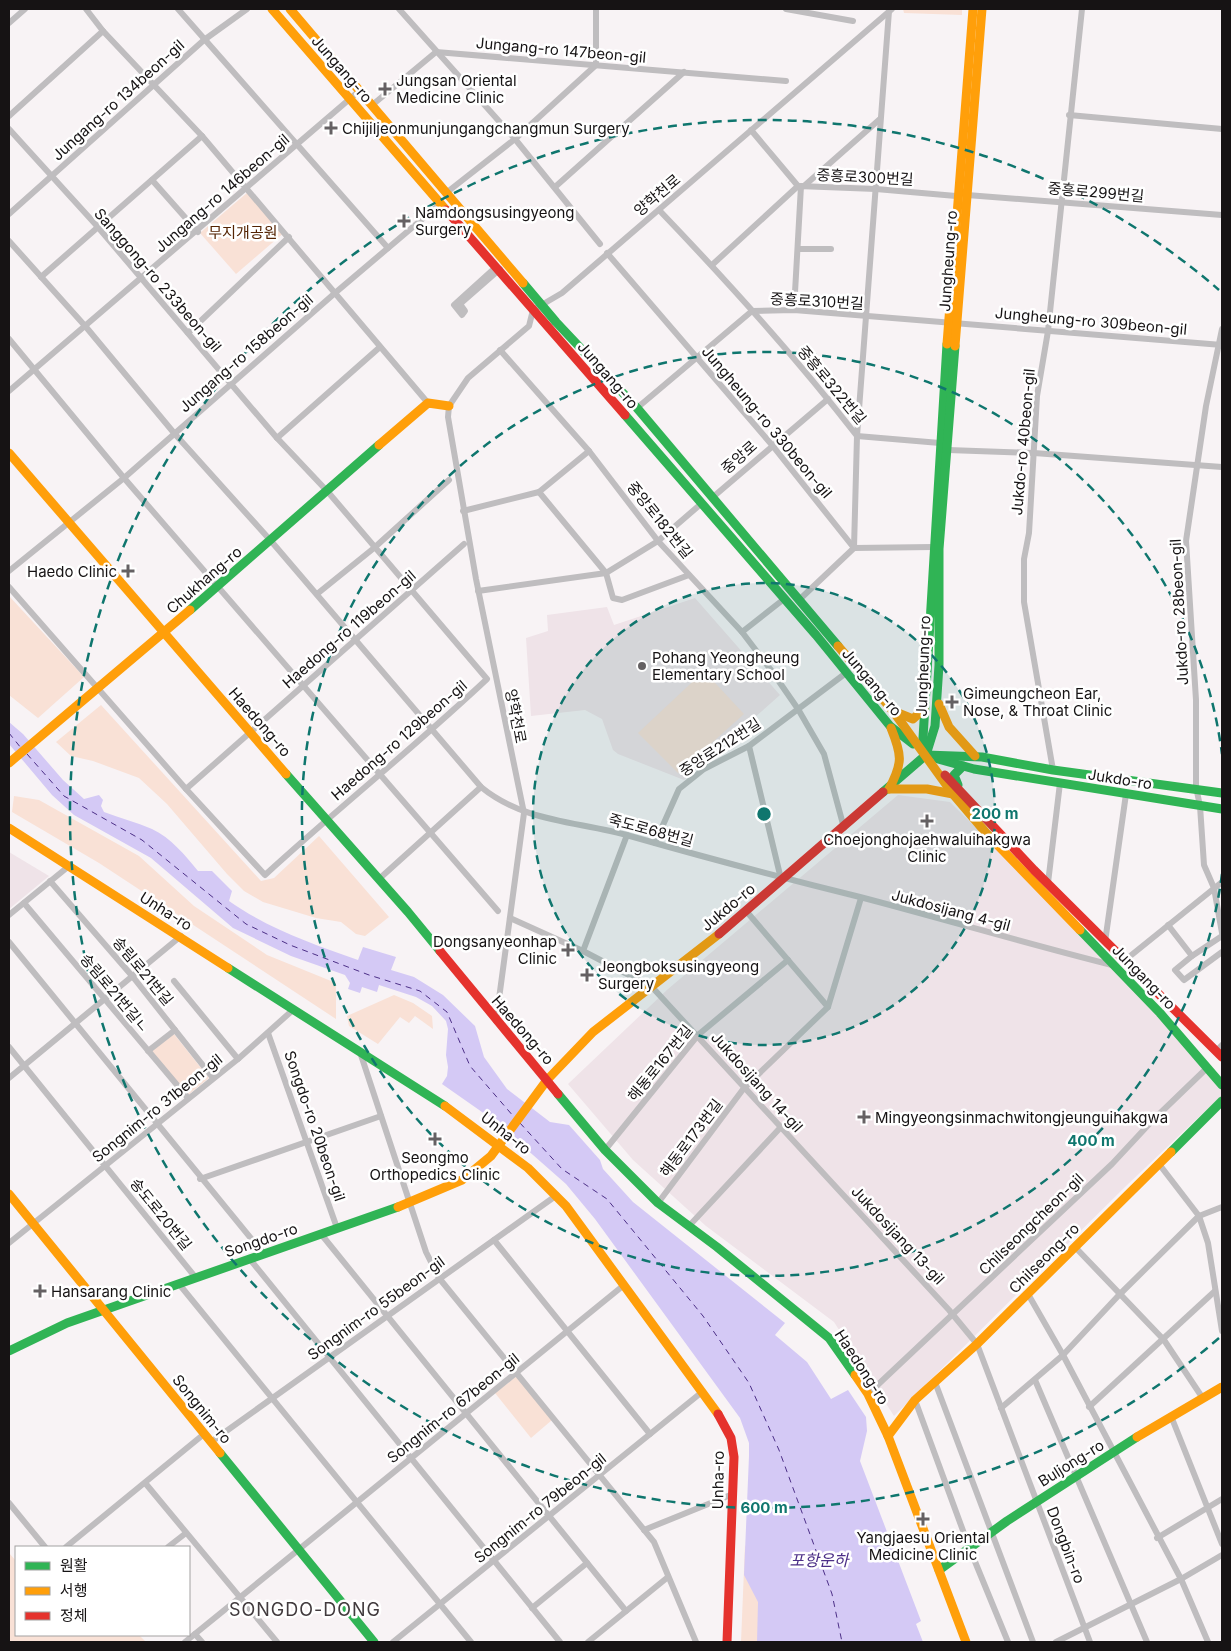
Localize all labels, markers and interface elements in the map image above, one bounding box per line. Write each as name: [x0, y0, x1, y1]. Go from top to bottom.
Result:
street label: Jungang-ro: [308, 31, 376, 107]
street label: Jungang-ro 147beon-gil: [475, 33, 647, 67]
street label: Jungang-ro 134beon-gil: [48, 35, 188, 165]
place label: Jungsan Oriental Medicine Clinic: [396, 71, 517, 107]
marker: Jungsan Oriental Medicine Clinic: [378, 82, 392, 96]
place label: Chijiljeonmunjungangchangmun Surgery: [342, 119, 630, 138]
marker: Chijiljeonmunjungangchangmun Surgery: [324, 121, 338, 135]
street label: Jungang-ro 146beon-gil: [151, 129, 293, 257]
street label: 중흥로300번길: [816, 165, 914, 189]
street label: 양학천로: [630, 170, 684, 220]
street label: 중흥로299번길: [1047, 178, 1145, 206]
place label: Namdongsusingyeong Surgery: [415, 203, 574, 239]
street label: Sanggong-ro 233beon-gil: [90, 204, 226, 356]
street label: Jungheung-ro: [935, 210, 961, 312]
marker: Namdongsusingyeong Surgery: [397, 214, 411, 228]
park label: 무지개공원: [208, 223, 278, 242]
street label: 중흥로310번길: [770, 289, 864, 313]
street label: Jungang-ro 158beon-gil: [175, 290, 317, 416]
street label: Jungheung-ro 309beon-gil: [994, 303, 1188, 339]
street label: Jungang-ro: [574, 337, 642, 413]
street label: Jungheung-ro 330beon-gil: [698, 342, 836, 502]
street label: 중흥로322번길: [794, 342, 870, 428]
street label: Jukdo-ro 40beon-gil: [1007, 368, 1039, 516]
street label: 중앙로: [717, 436, 761, 478]
street label: 중앙로182번길: [623, 478, 697, 562]
street label: Jukdo-ro 28beon-gil: [1166, 538, 1192, 686]
street label: Chukhang-ro: [162, 542, 246, 618]
place label: Haedo Clinic: [27, 562, 117, 581]
marker: Haedo Clinic: [121, 564, 135, 578]
street label: Haedong-ro 119beon-gil: [278, 566, 420, 692]
street label: Jungheung-ro: [912, 615, 934, 717]
street label: Jungang-ro: [838, 644, 906, 720]
place label: Pohang Yeongheung Elementary School: [652, 648, 799, 684]
marker: Pohang Yeongheung Elementary School: [636, 660, 648, 672]
street label: Haedong-ro 129beon-gil: [327, 676, 471, 804]
street label: Haedong-ro: [225, 683, 295, 761]
place label: Gimeungcheon Ear, Nose, & Throat Clinic: [963, 684, 1112, 720]
street label: 양학천로: [501, 687, 531, 745]
marker: Gimeungcheon Ear, Nose, & Throat Clinic: [945, 695, 959, 709]
street label: 중앙로212번길: [676, 714, 764, 780]
street label: Jukdo-ro: [1087, 765, 1153, 793]
text: 200 m: [972, 804, 1018, 823]
centre of rings: [755, 805, 773, 823]
street label: 죽도로68번길: [606, 809, 696, 851]
marker: Choejonghojaehwaluihakgwa Clinic: [920, 814, 934, 828]
place label: Choejonghojaehwaluihakgwa Clinic: [823, 830, 1031, 866]
street label: Jukdo-ro: [697, 879, 759, 935]
street label: Jukdosijang 4-gil: [889, 885, 1013, 935]
street label: Unha-ro: [136, 887, 196, 935]
place label: Dongsanyeonhap Clinic: [433, 932, 557, 968]
street label: 송림로21번길: [109, 933, 177, 1009]
street label: Jungang-ro: [1108, 940, 1180, 1014]
marker: Dongsanyeonhap Clinic: [561, 943, 575, 957]
street label: 송림로21번길ㄴ: [76, 949, 154, 1037]
place label: Jeongboksusingyeong Surgery: [598, 957, 759, 993]
marker: Jeongboksusingyeong Surgery: [580, 968, 594, 982]
street label: Haedong-ro: [488, 991, 558, 1069]
street label: 해동로167번길: [623, 1021, 697, 1105]
street label: Jukdosijang 14-gil: [707, 1028, 807, 1136]
street label: Songdo-ro 20beon-gil: [280, 1048, 350, 1204]
street label: Songnim-ro 31beon-gil: [88, 1050, 226, 1166]
street label: 해동로173번길: [656, 1095, 726, 1181]
street label: Unha-ro: [477, 1107, 535, 1159]
place label: Mingyeongsinmachwitongjeunguihakgwa: [875, 1108, 1168, 1127]
marker: Mingyeongsinmachwitongjeunguihakgwa: [857, 1110, 871, 1124]
text: 400 m: [1067, 1131, 1115, 1150]
marker: Seongmo Orthopedics Clinic: [428, 1132, 442, 1146]
place label: Seongmo Orthopedics Clinic: [370, 1148, 500, 1184]
street label: Chilseongcheon-gil: [975, 1169, 1087, 1279]
street label: 송도로20번길: [126, 1174, 196, 1254]
street label: Jukdosijang 13-gil: [847, 1182, 949, 1288]
street label: Songdo-ro: [222, 1219, 300, 1261]
street label: Chilseong-ro: [1005, 1219, 1083, 1297]
street label: Songnim-ro 55beon-gil: [304, 1252, 448, 1364]
place label: Hansarang Clinic: [51, 1282, 171, 1301]
marker: Hansarang Clinic: [33, 1284, 47, 1298]
street label: Haedong-ro: [831, 1326, 893, 1408]
street label: Songnim-ro 67beon-gil: [383, 1349, 523, 1467]
street label: Songnim-ro: [168, 1371, 236, 1447]
street label: Buljong-ro: [1034, 1435, 1108, 1491]
street label: Songnim-ro 79beon-gil: [470, 1449, 610, 1567]
street label: Unha-ro: [708, 1451, 728, 1509]
text: 600 m: [740, 1498, 788, 1517]
street label: Dongbin-ro: [1043, 1504, 1089, 1586]
marker: Yangjaesu Oriental Medicine Clinic: [916, 1512, 930, 1526]
place label: Yangjaesu Oriental Medicine Clinic: [856, 1528, 990, 1564]
legend: [15, 1546, 190, 1636]
water label: 포항운하: [790, 1550, 851, 1570]
text: 원활: [60, 1556, 88, 1575]
text: 서행: [60, 1581, 88, 1600]
district label: SONGDO-DONG: [229, 1599, 381, 1620]
text: 정체: [60, 1606, 88, 1625]

